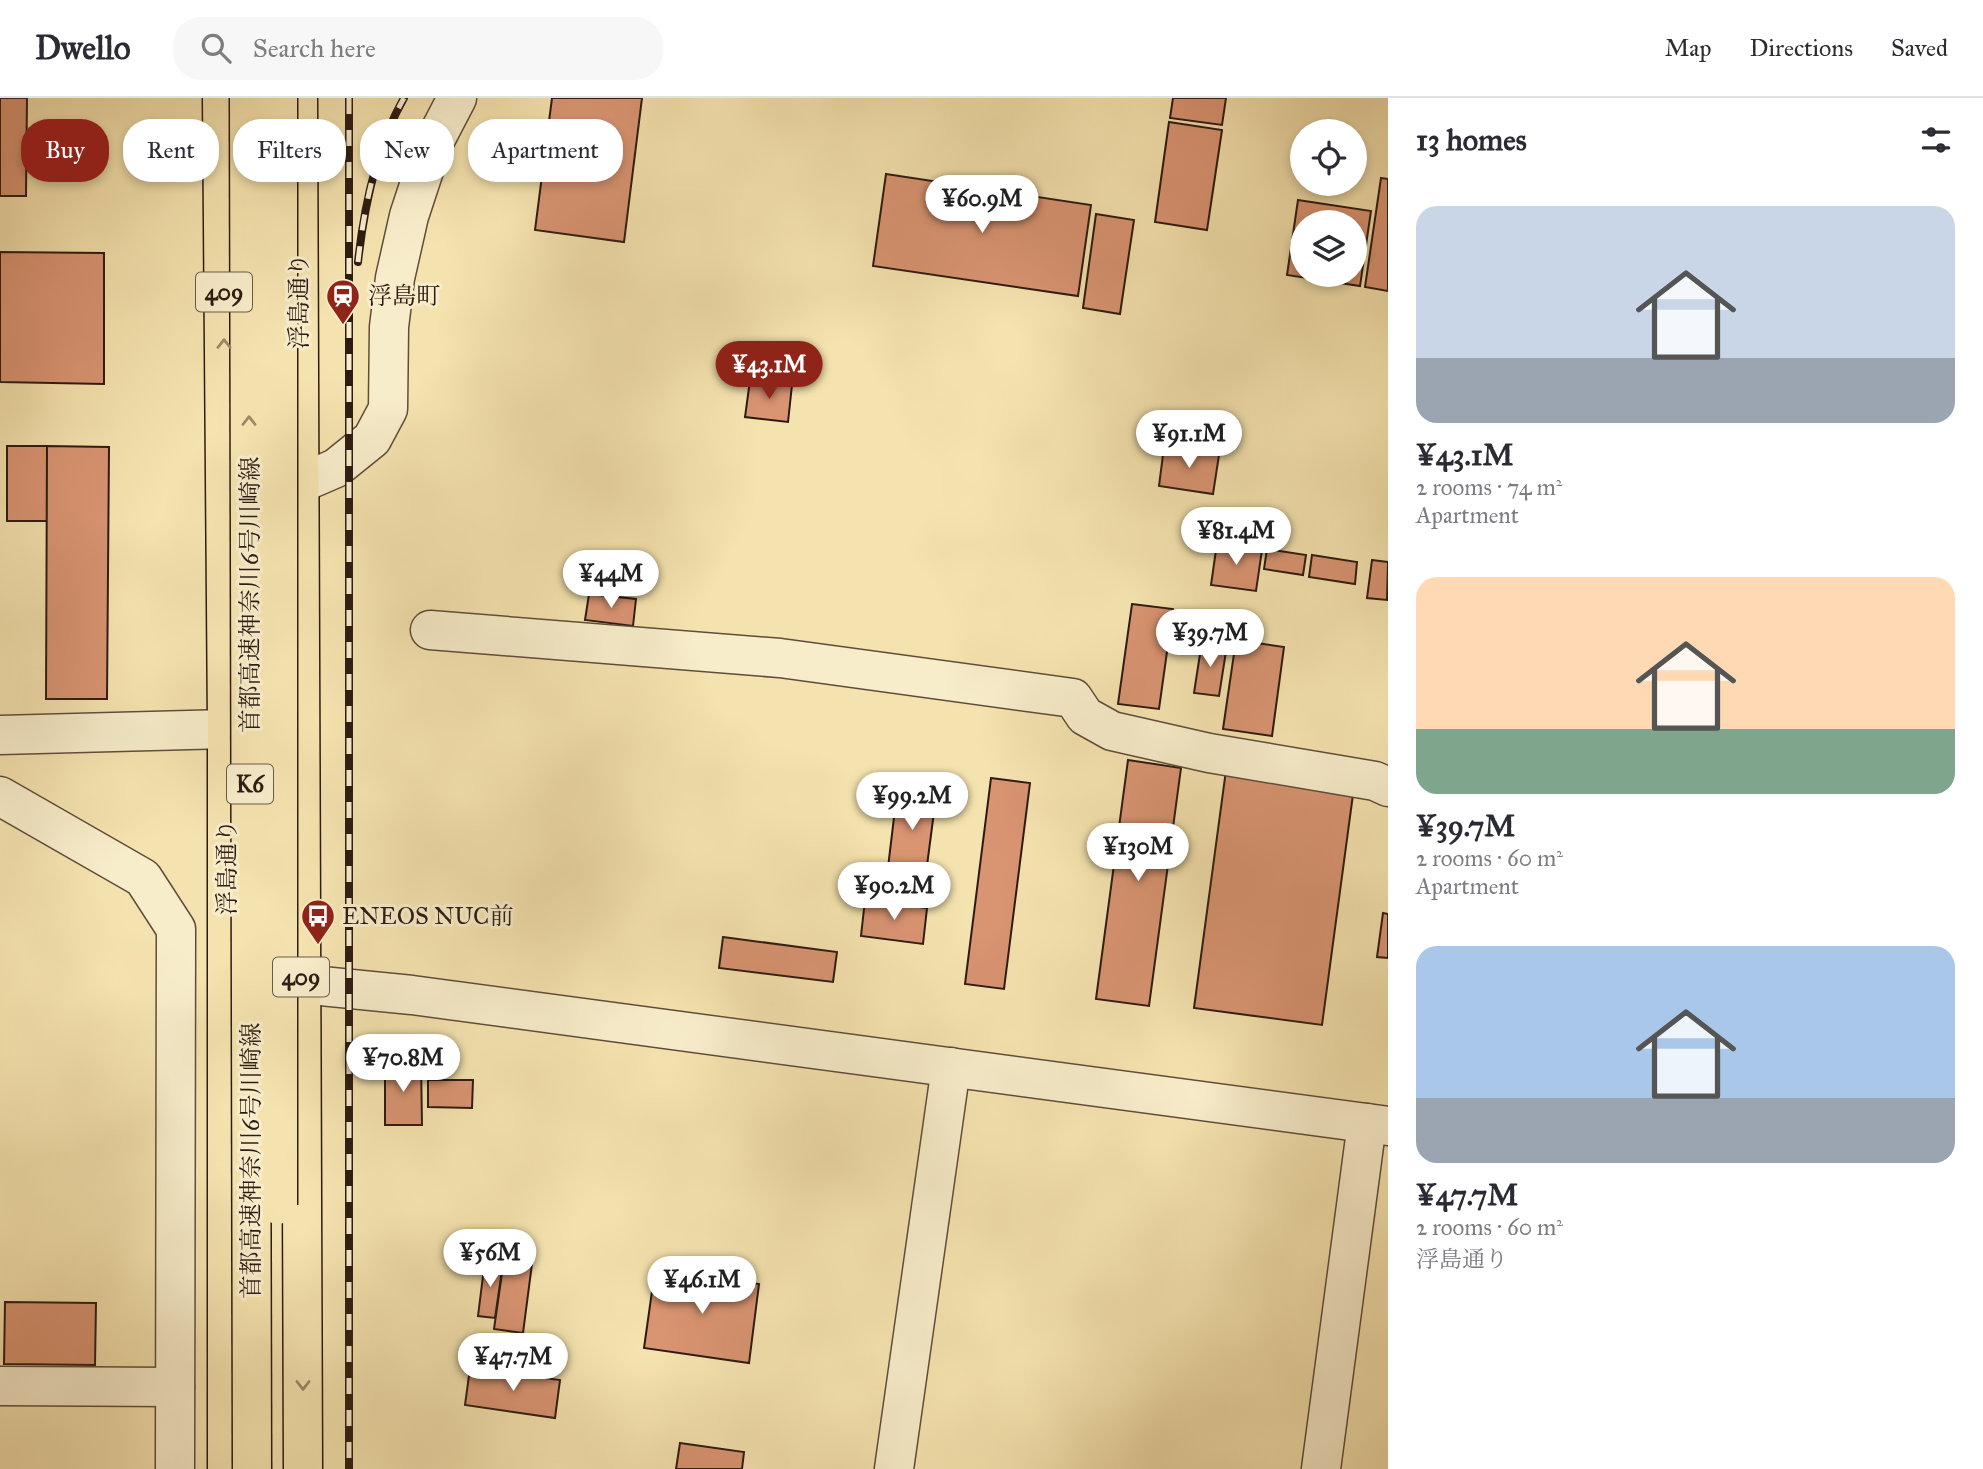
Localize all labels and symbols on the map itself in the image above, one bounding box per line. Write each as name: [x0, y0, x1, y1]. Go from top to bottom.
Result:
pin: ¥60.9M: [925, 176, 1039, 235]
street label: 浮島通り: [284, 253, 314, 349]
road number: 409: [196, 272, 252, 312]
station icon: 浮島町: [324, 277, 362, 326]
place label: 浮島町: [368, 281, 440, 311]
one-way arrow: [216, 338, 232, 349]
pin: ¥43.1M: [712, 342, 826, 401]
pin: ¥91.1M: [1132, 410, 1246, 470]
one-way arrow: [241, 415, 257, 426]
street label: 首都高速神奈川6号川崎線: [235, 457, 265, 733]
pin: ¥81.4M: [1179, 508, 1293, 567]
pin: ¥44M: [570, 550, 652, 610]
pin: ¥39.7M: [1153, 610, 1267, 669]
road number: K6: [227, 764, 273, 804]
pin: ¥99.2M: [855, 772, 969, 832]
street label: 浮島通り: [212, 819, 242, 915]
pin: ¥130M: [1089, 824, 1187, 883]
pin: ¥90.2M: [837, 862, 951, 922]
bus stop icon: ENEOS NUC前: [299, 897, 337, 946]
place label: ENEOS NUC前: [342, 901, 513, 931]
road number: 409: [273, 958, 329, 996]
street label: 首都高速神奈川6号川崎線: [236, 1023, 266, 1299]
pin: ¥70.8M: [346, 1034, 460, 1094]
pin: ¥56M: [449, 1230, 531, 1289]
pin: ¥46.1M: [645, 1256, 759, 1316]
pin: ¥47.7M: [456, 1334, 570, 1393]
one-way arrow: [295, 1381, 311, 1391]

